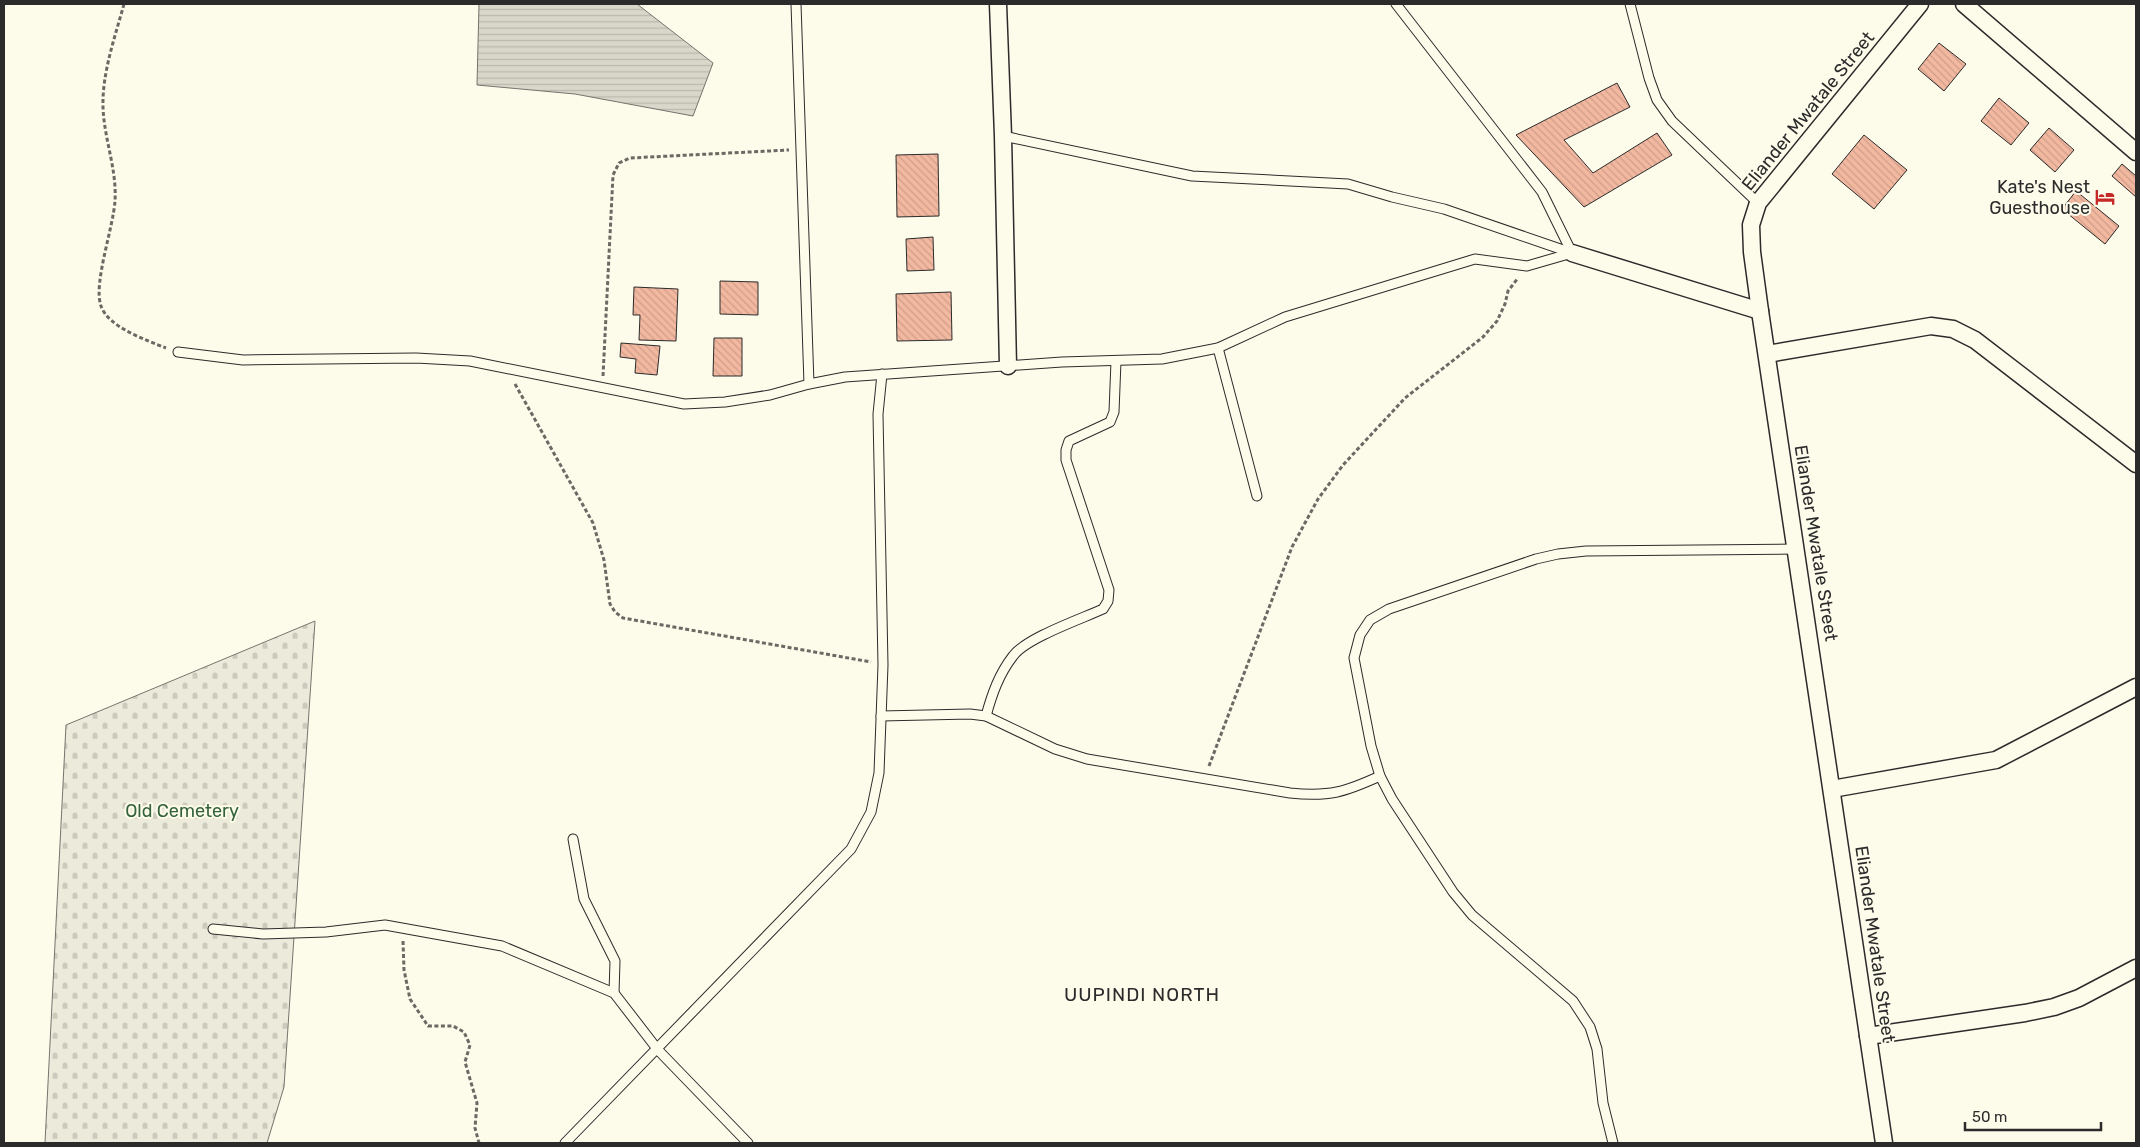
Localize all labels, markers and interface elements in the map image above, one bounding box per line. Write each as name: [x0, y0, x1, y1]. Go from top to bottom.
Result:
street label: Eliander Mwatale Street: [1737, 27, 1879, 195]
place label: Kate's Nest Guesthouse: [1989, 176, 2090, 219]
hotel icon: Kate's Nest Guesthouse: [2094, 186, 2116, 208]
street label: Eliander Mwatale Street: [1790, 443, 1842, 643]
park label: Old Cemetery: [125, 800, 239, 822]
street label: Eliander Mwatale Street: [1850, 844, 1900, 1044]
district label: UUPINDI NORTH: [1064, 983, 1220, 1006]
scale bar: [1965, 1100, 2101, 1132]
text: 50 m: [1972, 1108, 2007, 1126]

